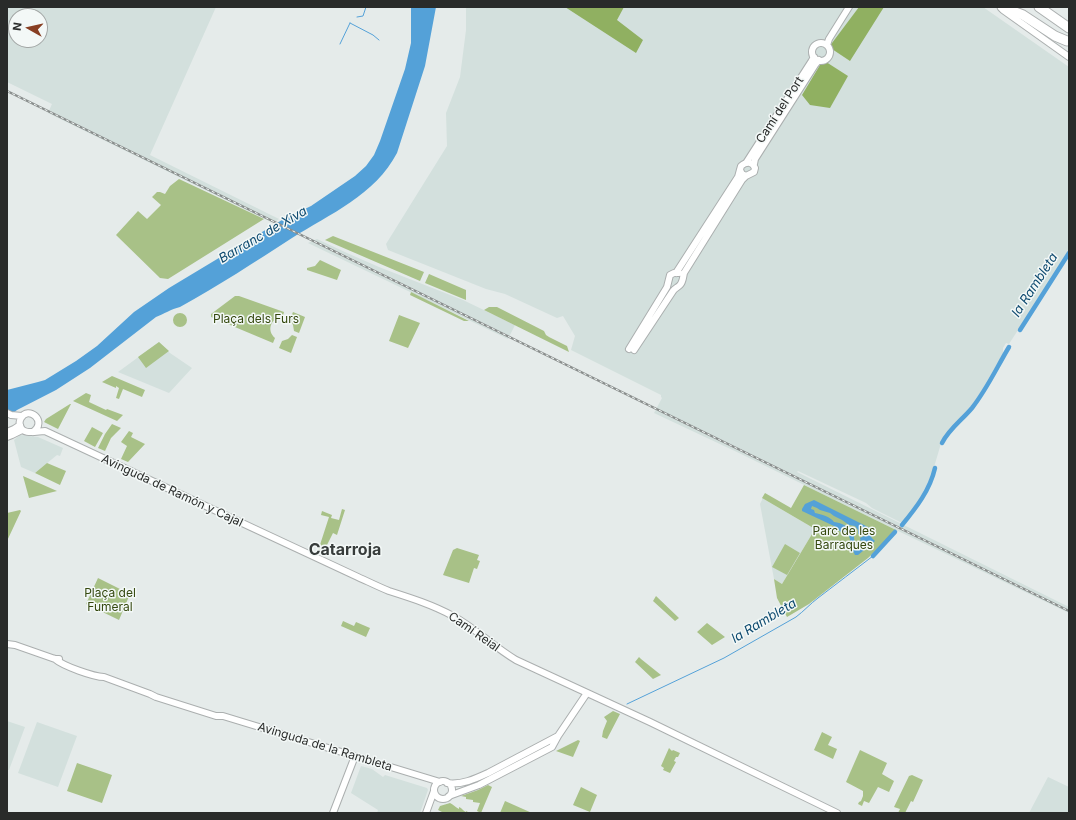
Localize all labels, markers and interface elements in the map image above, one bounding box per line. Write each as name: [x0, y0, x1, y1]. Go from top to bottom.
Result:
north arrow: [8, 8, 48, 48]
text: N: [10, 21, 25, 32]
street label: Camí del Port: [753, 74, 807, 146]
water label: Barranc de Xiva: [216, 203, 310, 267]
water label: la Rambleta: [1009, 250, 1061, 320]
park label: Plaça dels Furs: [213, 312, 299, 326]
street label: Avinguda de Ramón y Cajal: [99, 452, 245, 530]
park label: Parc de les Barraques: [813, 524, 875, 552]
district label: Catarroja: [309, 540, 381, 560]
park label: Plaça del Fumeral: [84, 586, 136, 614]
water label: la Rambleta: [729, 596, 799, 646]
street label: Camí Reial: [446, 609, 502, 655]
street label: Avinguda de la Rambleta: [256, 720, 394, 774]

